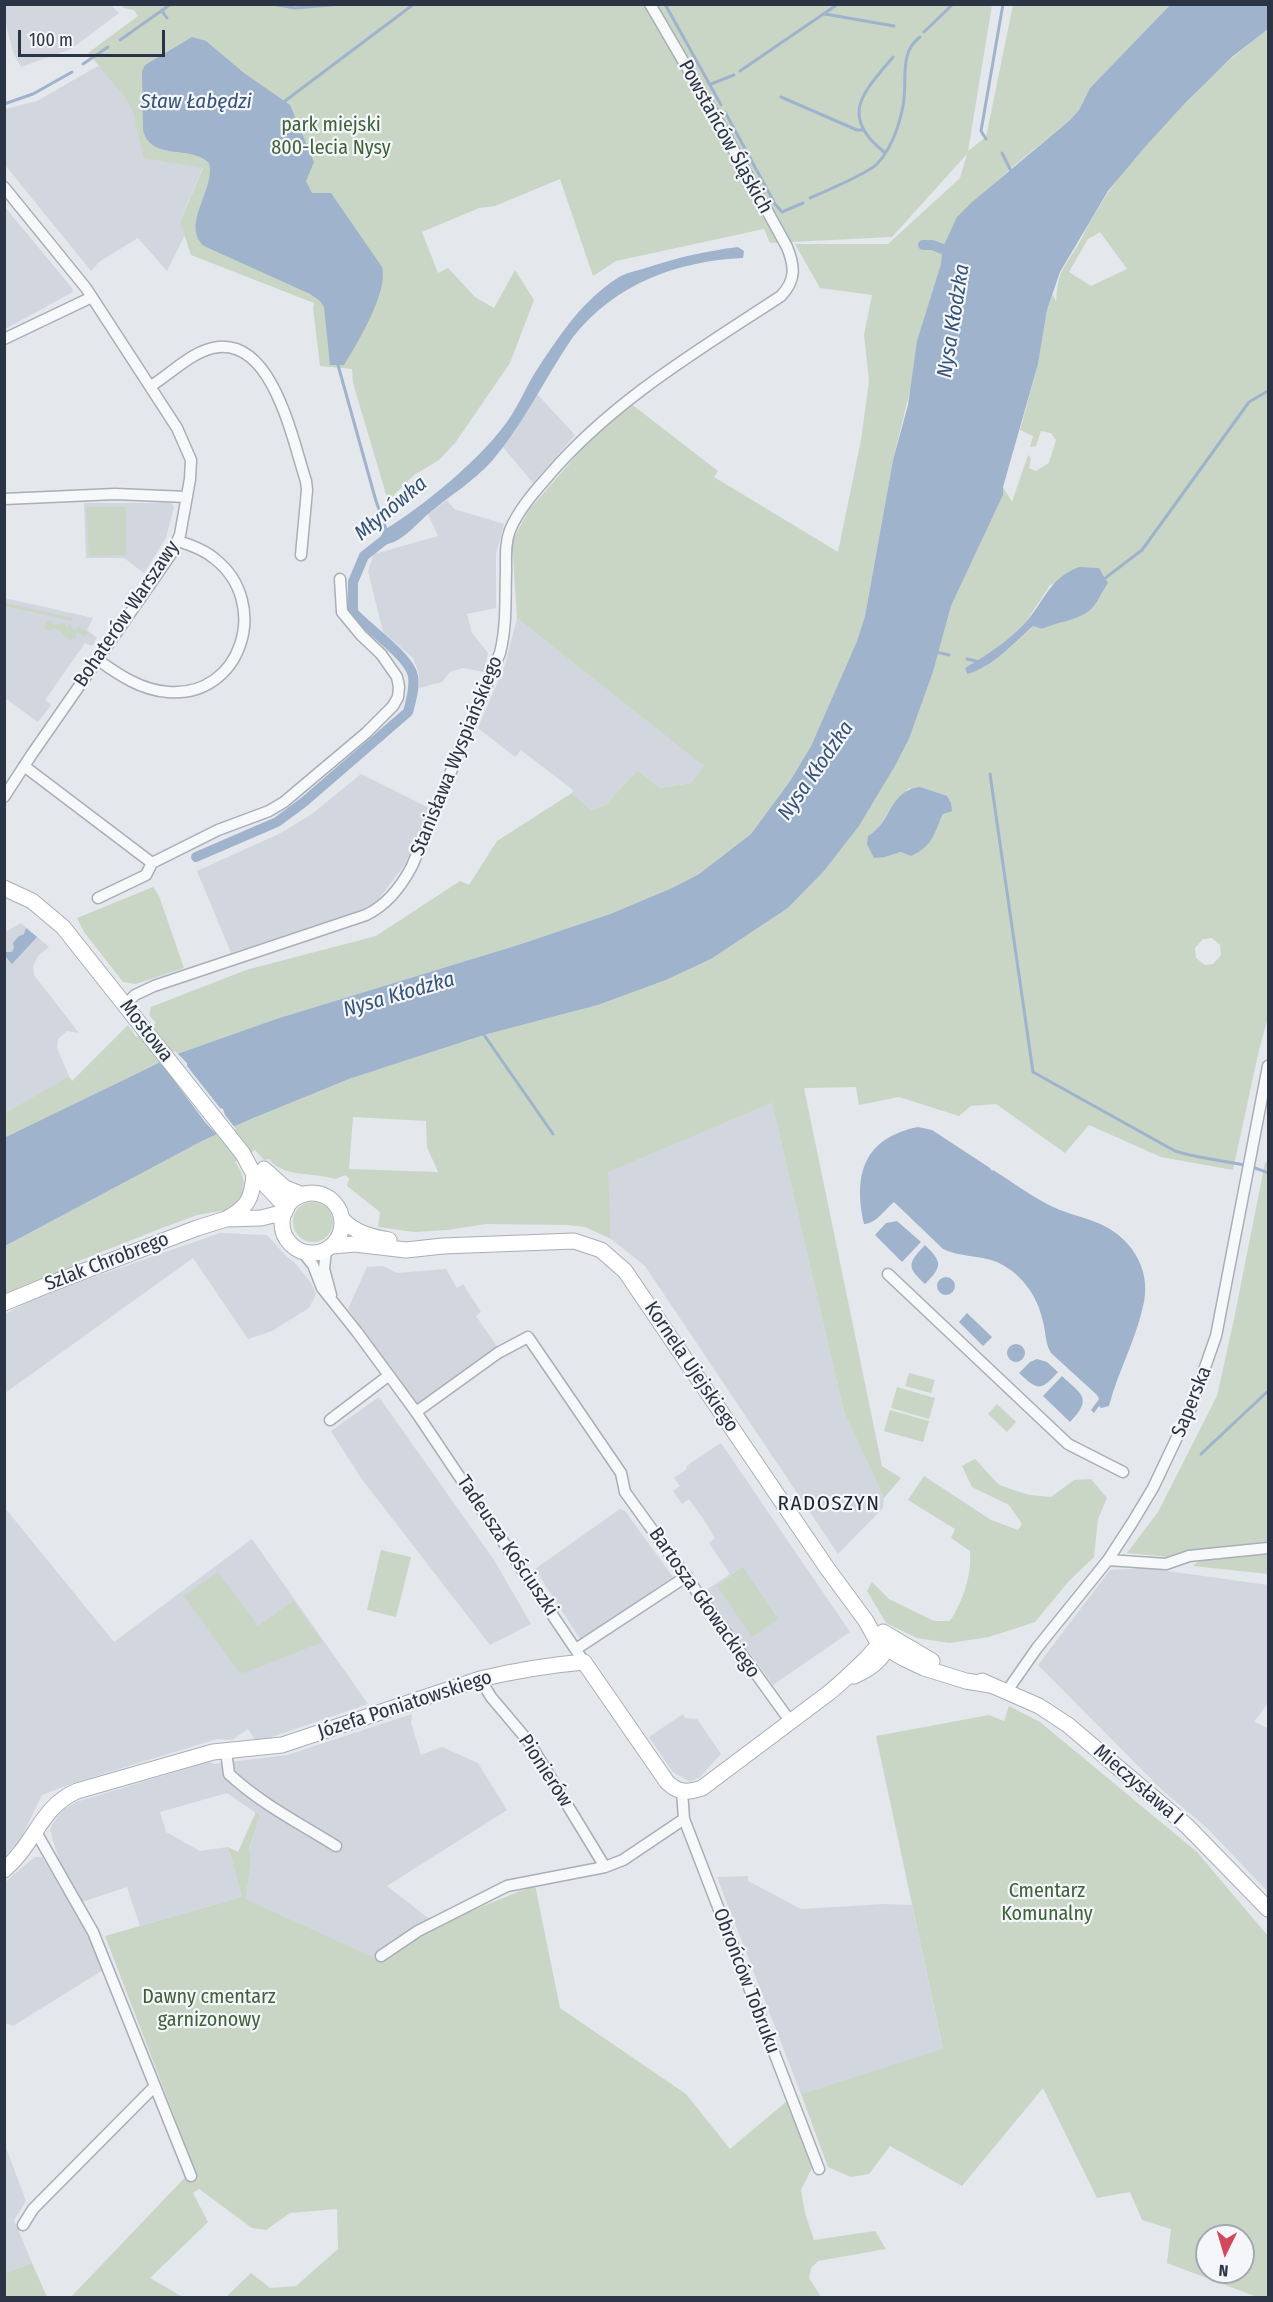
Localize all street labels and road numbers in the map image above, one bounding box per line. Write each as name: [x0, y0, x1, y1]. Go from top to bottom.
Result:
street label: Powstańców Śląskich: [673, 56, 777, 218]
street label: Bohaterów Warszawy: [69, 536, 185, 692]
street label: Stanisława Wyspiańskiego: [406, 653, 508, 859]
street label: Mostowa: [114, 995, 178, 1067]
street label: Szlak Chrobrego: [42, 1227, 172, 1297]
street label: Kornela Ujejskiego: [639, 1297, 743, 1437]
street label: Saperska: [1167, 1363, 1217, 1441]
street label: Tadeusza Kościuszki: [451, 1471, 563, 1621]
street label: Bartosza Głowackiego: [643, 1523, 765, 1683]
street label: Józefa Poniatowskiego: [315, 1666, 495, 1744]
street label: Pionierów: [513, 1730, 577, 1812]
street label: Mieczysława I: [1088, 1740, 1188, 1830]
street label: Obrońców Tobruku: [707, 1905, 785, 2057]

